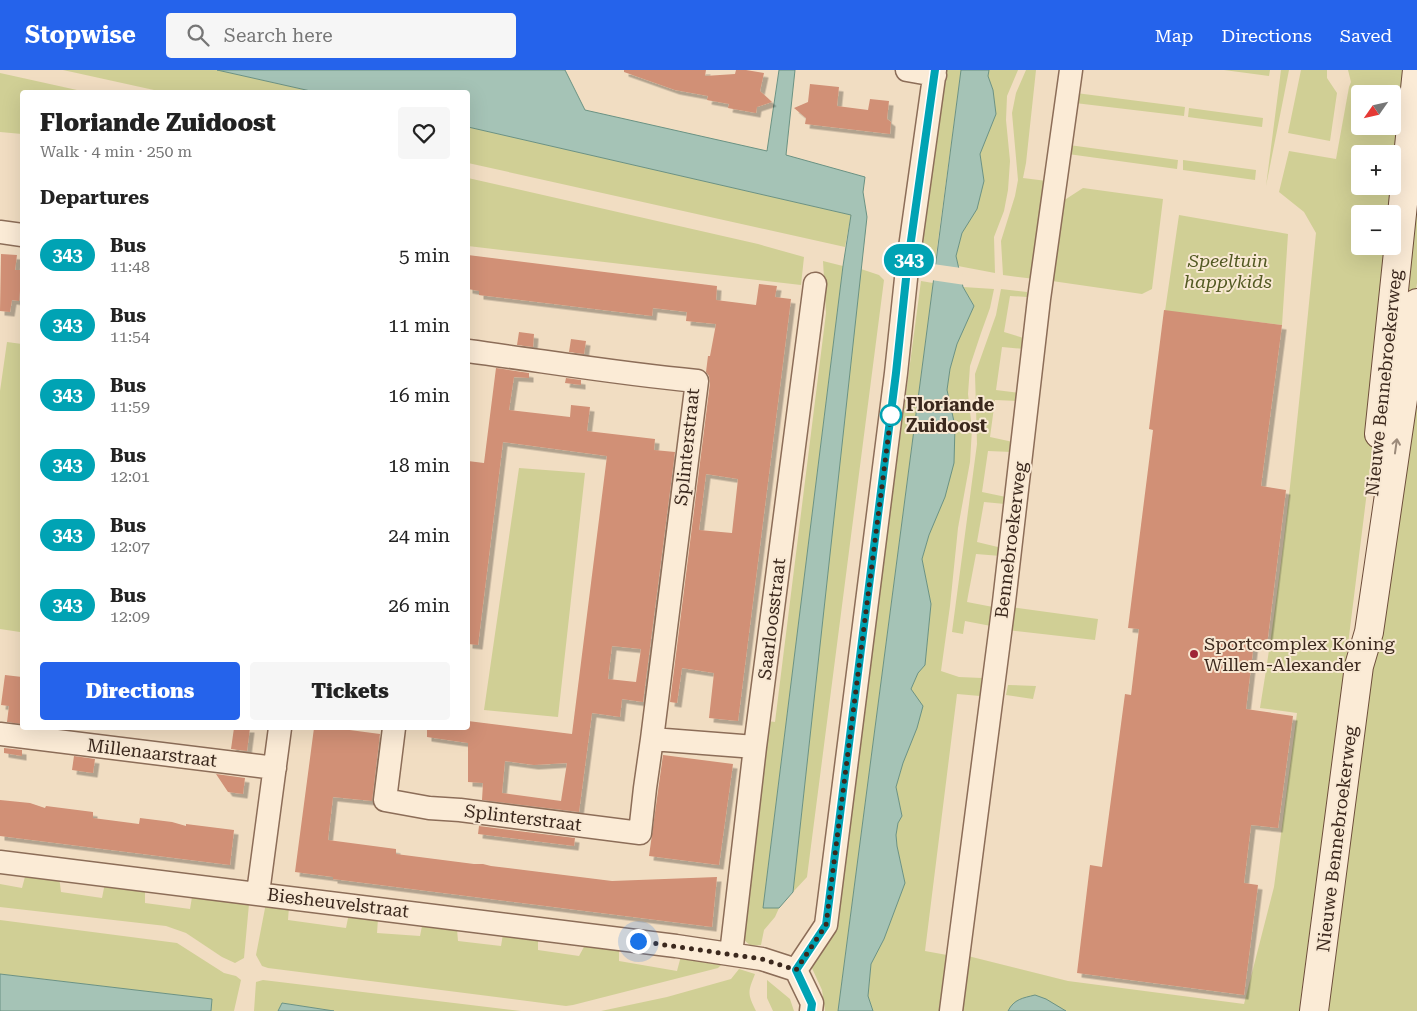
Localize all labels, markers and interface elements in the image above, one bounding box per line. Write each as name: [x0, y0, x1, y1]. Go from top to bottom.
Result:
search box: [166, 13, 516, 58]
text: Stopwise: [25, 21, 136, 49]
icon: search: [184, 21, 212, 49]
text: Search here: [224, 24, 333, 47]
text: Map: [1155, 25, 1193, 46]
text: Directions: [1221, 25, 1312, 46]
text: Saved: [1340, 25, 1392, 46]
north arrow: [1351, 85, 1401, 135]
map controls: [1351, 85, 1401, 255]
button: heart: [398, 107, 450, 159]
text: Floriande Zuidoost: [40, 109, 276, 137]
text: Walk · 4 min · 250 m: [40, 142, 192, 161]
button: +: [1351, 145, 1401, 195]
text: Departures: [40, 186, 149, 209]
button: −: [1351, 205, 1401, 255]
text: Bus: [110, 234, 146, 257]
text: 343: [52, 244, 83, 265]
text: 5 min: [399, 244, 450, 267]
line badge: 343: [880, 244, 938, 276]
text: 343: [894, 249, 924, 270]
park label: Speeltuin happykids: [1184, 250, 1272, 292]
text: 11:48: [110, 257, 150, 276]
street label: Nieuwe Bennebroekerweg: [1361, 268, 1406, 497]
text: Bus: [110, 304, 146, 327]
text: 343: [52, 314, 83, 335]
text: 11 min: [388, 314, 450, 337]
text: 11:54: [110, 327, 150, 346]
text: Bus: [110, 374, 146, 397]
text: 343: [52, 384, 83, 405]
text: 16 min: [388, 384, 450, 407]
street label: Splinterstraat: [670, 387, 703, 507]
place label: Floriande Zuidoost: [906, 394, 995, 436]
text: 11:59: [110, 397, 150, 416]
marker: Floriande Zuidoost: [880, 404, 902, 426]
one-way arrow: [1391, 438, 1401, 454]
text: Bus: [110, 444, 146, 467]
text: 343: [52, 454, 83, 475]
text: 18 min: [388, 454, 450, 477]
street label: Bennebroekerweg: [990, 460, 1031, 619]
text: 12:01: [110, 467, 150, 486]
text: Bus: [110, 514, 146, 537]
text: 343: [52, 524, 83, 545]
text: 24 min: [388, 524, 450, 547]
text: 12:07: [110, 537, 150, 556]
street label: Saarloosstraat: [754, 557, 789, 681]
text: Bus: [110, 584, 146, 607]
text: 343: [52, 594, 83, 615]
text: 26 min: [388, 594, 450, 617]
text: 12:09: [110, 607, 150, 626]
place label: Sportcomplex Koning Willem-Alexander: [1204, 633, 1395, 675]
marker: Sportcomplex Koning Willem-Alexander: [1188, 648, 1200, 660]
button: Directions: [40, 662, 240, 720]
button: Tickets: [250, 662, 450, 720]
street label: Nieuwe Bennebroekerweg: [1312, 724, 1361, 953]
street label: Millenaarstraat: [86, 734, 218, 771]
street label: Splinterstraat: [463, 800, 583, 835]
street label: Biesheuvelstraat: [266, 883, 410, 922]
your location: [626, 929, 651, 954]

